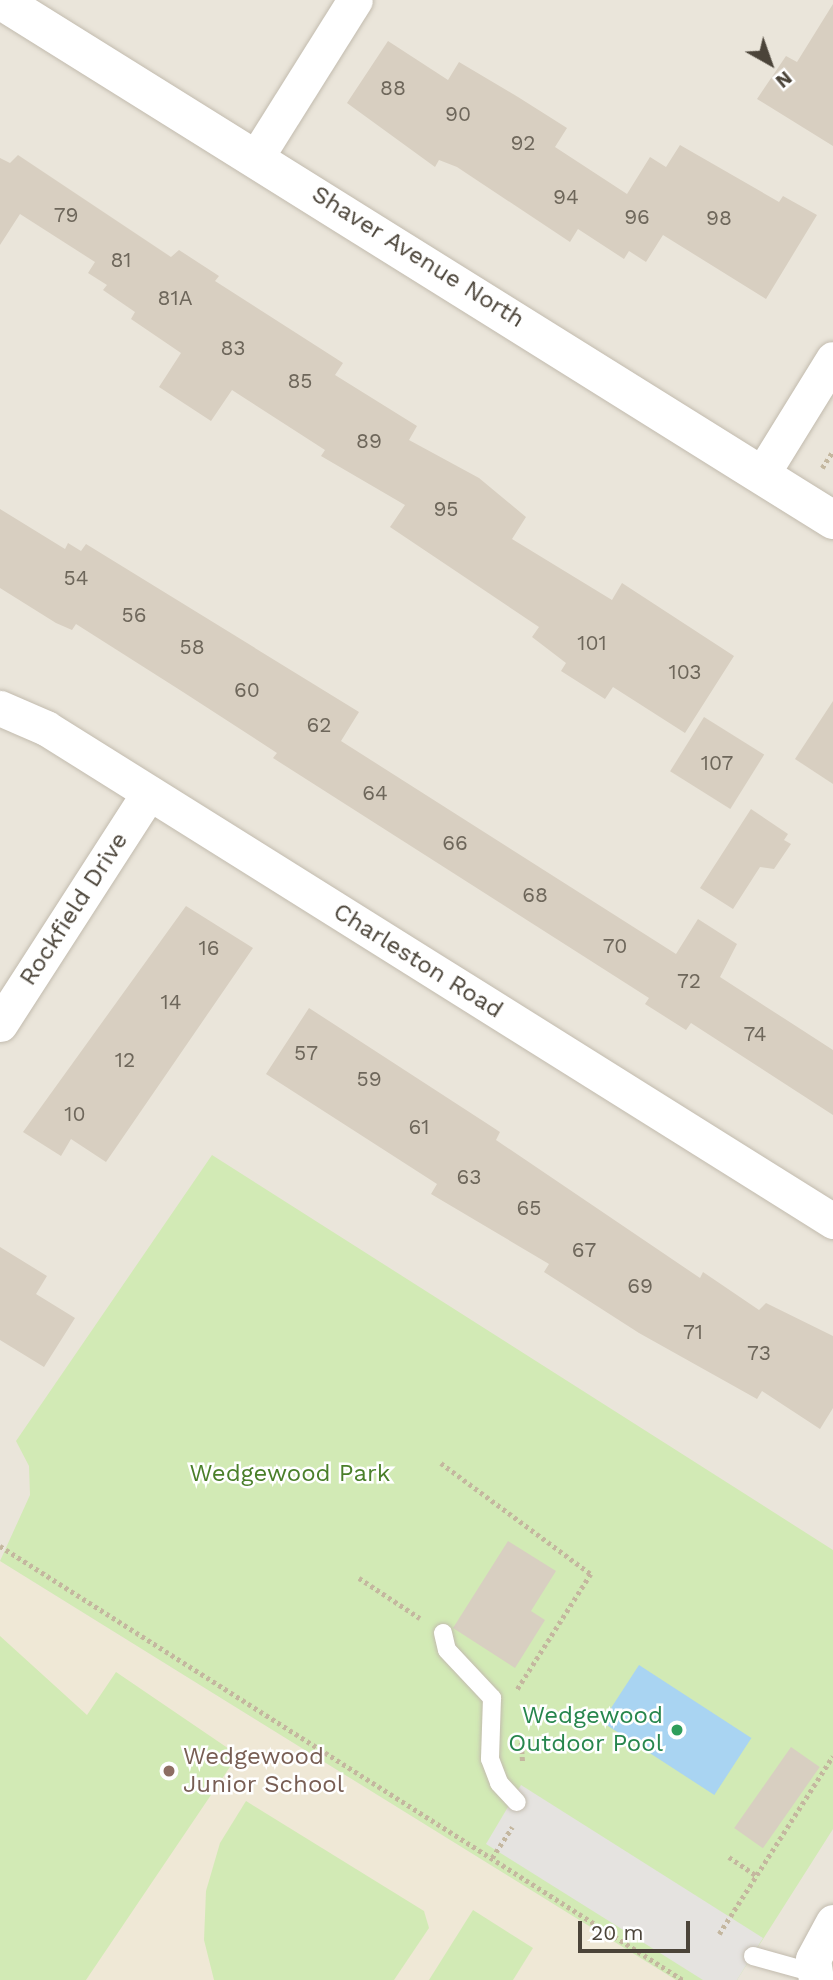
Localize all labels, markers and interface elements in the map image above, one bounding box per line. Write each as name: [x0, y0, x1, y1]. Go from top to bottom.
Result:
north arrow: [735, 28, 805, 98]
text: N: [771, 66, 797, 93]
house number: 88: [380, 75, 406, 101]
house number: 90: [445, 101, 471, 127]
house number: 92: [510, 130, 536, 156]
street label: Shaver Avenue North: [306, 179, 530, 335]
house number: 94: [553, 184, 579, 210]
house number: 79: [54, 202, 78, 228]
house number: 96: [624, 204, 650, 230]
house number: 98: [706, 205, 732, 231]
house number: 81: [110, 247, 132, 273]
house number: 81A: [158, 285, 192, 311]
house number: 83: [221, 335, 245, 361]
house number: 85: [287, 368, 313, 394]
house number: 89: [356, 428, 382, 454]
house number: 95: [433, 496, 459, 522]
house number: 54: [63, 565, 89, 591]
house number: 56: [122, 602, 146, 628]
house number: 101: [577, 630, 607, 656]
house number: 58: [179, 634, 205, 660]
house number: 103: [668, 659, 702, 685]
house number: 60: [234, 677, 260, 703]
house number: 62: [306, 712, 332, 738]
house number: 107: [701, 750, 733, 776]
house number: 64: [362, 780, 388, 806]
street label: Rockfield Drive: [14, 827, 134, 991]
house number: 66: [442, 830, 468, 856]
house number: 68: [522, 882, 548, 908]
street label: Charleston Road: [328, 897, 508, 1025]
house number: 70: [603, 933, 627, 959]
house number: 16: [199, 935, 219, 961]
house number: 72: [677, 968, 701, 994]
house number: 14: [160, 989, 182, 1015]
house number: 74: [743, 1021, 767, 1047]
house number: 57: [294, 1040, 318, 1066]
house number: 12: [115, 1047, 135, 1073]
house number: 59: [356, 1066, 382, 1092]
house number: 10: [64, 1101, 86, 1127]
house number: 61: [409, 1114, 429, 1140]
house number: 63: [456, 1164, 482, 1190]
house number: 65: [517, 1195, 541, 1221]
house number: 67: [572, 1237, 596, 1263]
house number: 69: [627, 1273, 653, 1299]
house number: 71: [683, 1319, 703, 1345]
house number: 73: [747, 1340, 771, 1366]
park label: Wedgewood Park: [190, 1460, 390, 1488]
place label: Wedgewood Outdoor Pool: [508, 1702, 663, 1758]
marker: Wedgewood Outdoor Pool: [669, 1722, 685, 1738]
place label: Wedgewood Junior School: [183, 1743, 345, 1799]
marker: Wedgewood Junior School: [161, 1763, 177, 1779]
scale bar: [581, 1906, 693, 1950]
text: 20 m: [591, 1920, 643, 1945]

